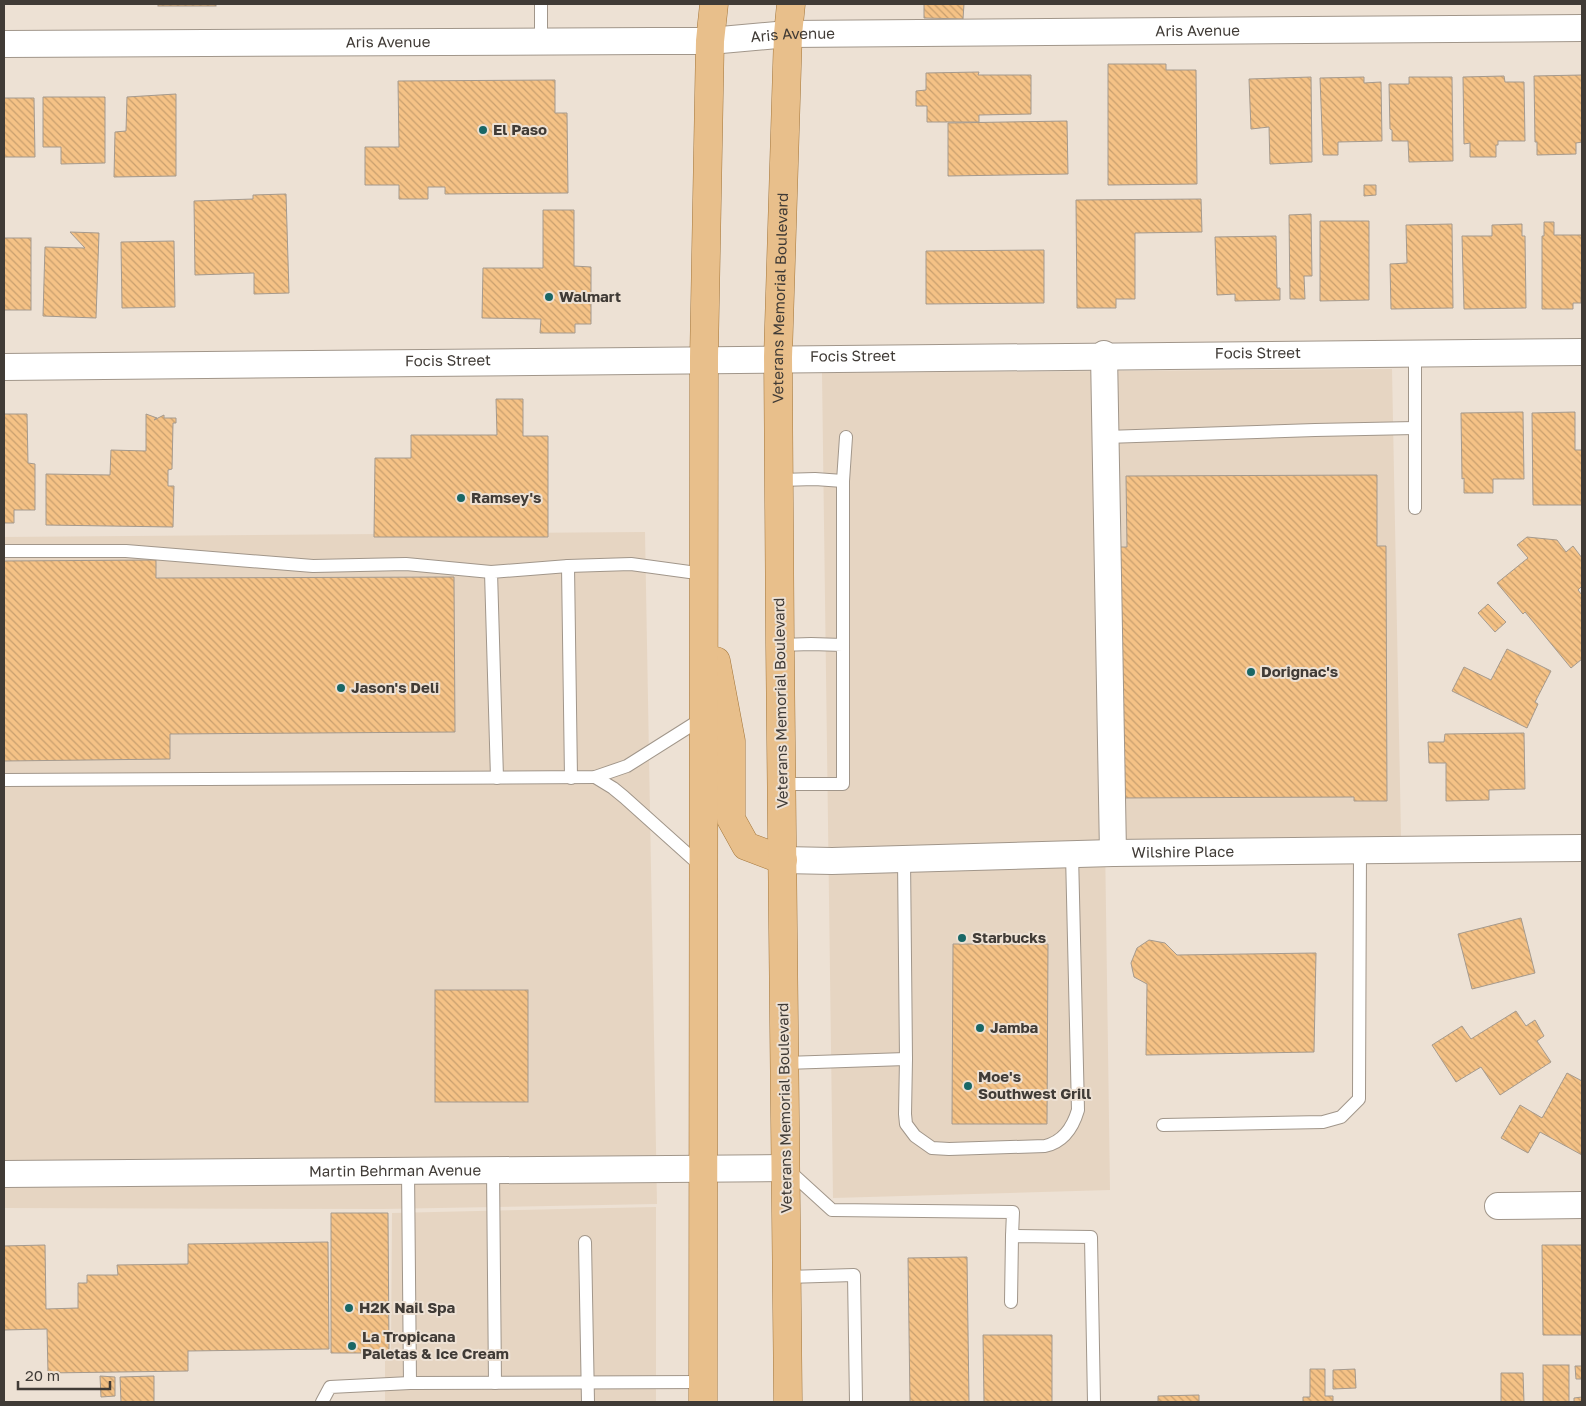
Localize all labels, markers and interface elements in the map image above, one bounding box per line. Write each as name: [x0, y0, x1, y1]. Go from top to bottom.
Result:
street label: Aris Avenue: [1155, 21, 1240, 39]
street label: Aris Avenue: [750, 24, 835, 45]
street label: Aris Avenue: [346, 32, 431, 50]
place label: El Paso: [493, 120, 547, 138]
marker: El Paso: [477, 124, 489, 136]
street label: Veterans Memorial Boulevard: [768, 192, 791, 404]
place label: Walmart: [559, 287, 621, 305]
marker: Walmart: [543, 291, 555, 303]
street label: Focis Street: [1215, 343, 1301, 361]
street label: Focis Street: [810, 346, 896, 365]
street label: Focis Street: [405, 350, 491, 369]
place label: Ramsey's: [471, 488, 542, 506]
marker: Ramsey's: [455, 492, 467, 504]
street label: Veterans Memorial Boulevard: [769, 597, 791, 809]
place label: Dorignac's: [1261, 662, 1338, 680]
marker: Dorignac's: [1245, 666, 1257, 678]
place label: Jason's Deli: [351, 678, 439, 696]
marker: Jason's Deli: [335, 682, 347, 694]
street label: Wilshire Place: [1131, 842, 1235, 861]
place label: Starbucks: [972, 928, 1046, 946]
marker: Starbucks: [956, 932, 968, 944]
street label: Veterans Memorial Boulevard: [773, 1002, 795, 1214]
place label: Jamba: [990, 1018, 1039, 1036]
marker: Jamba: [974, 1022, 986, 1034]
place label: Moe's Southwest Grill: [978, 1067, 1091, 1102]
marker: Moe's Southwest Grill: [962, 1080, 974, 1092]
street label: Martin Behrman Avenue: [309, 1160, 481, 1180]
place label: H2K Nail Spa: [359, 1298, 455, 1316]
marker: H2K Nail Spa: [343, 1302, 355, 1314]
place label: La Tropicana Paletas & Ice Cream: [362, 1327, 509, 1362]
marker: La Tropicana Paletas & Ice Cream: [346, 1340, 358, 1352]
scale bar: [18, 1358, 110, 1390]
text: 20 m: [25, 1366, 60, 1384]

